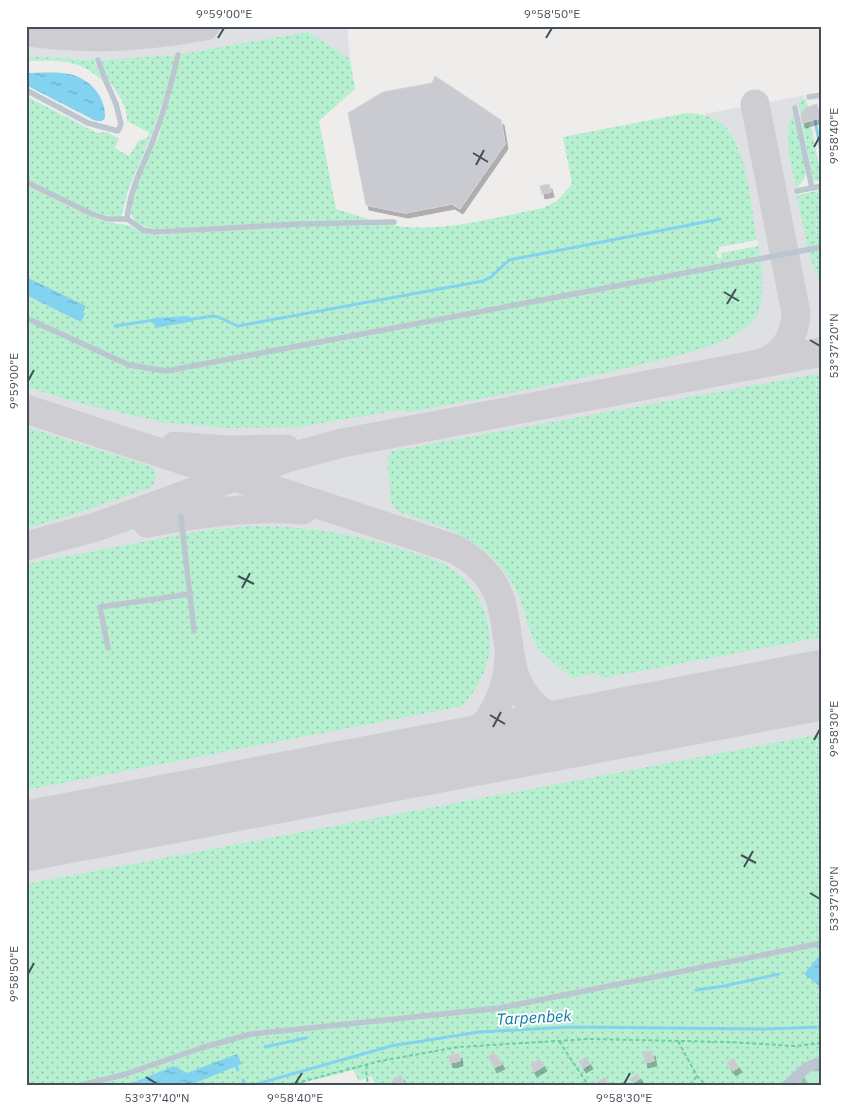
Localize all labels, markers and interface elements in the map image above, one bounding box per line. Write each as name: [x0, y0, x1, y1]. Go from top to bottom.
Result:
text: 9°59'00"E: [196, 6, 252, 21]
text: 9°58'50"E: [524, 6, 580, 21]
text: 9°58'40"E: [826, 108, 841, 164]
text: 53°37'20"N: [826, 313, 841, 379]
text: 9°59'00"E: [6, 353, 21, 409]
text: 9°58'30"E: [826, 701, 841, 757]
text: 53°37'30"N: [826, 866, 841, 932]
text: 9°58'50"E: [6, 946, 21, 1002]
water label: Tarpenbek: [496, 1005, 573, 1029]
text: 53°37'40"N: [124, 1090, 190, 1105]
text: 9°58'40"E: [267, 1090, 323, 1105]
text: 9°58'30"E: [596, 1090, 652, 1105]

